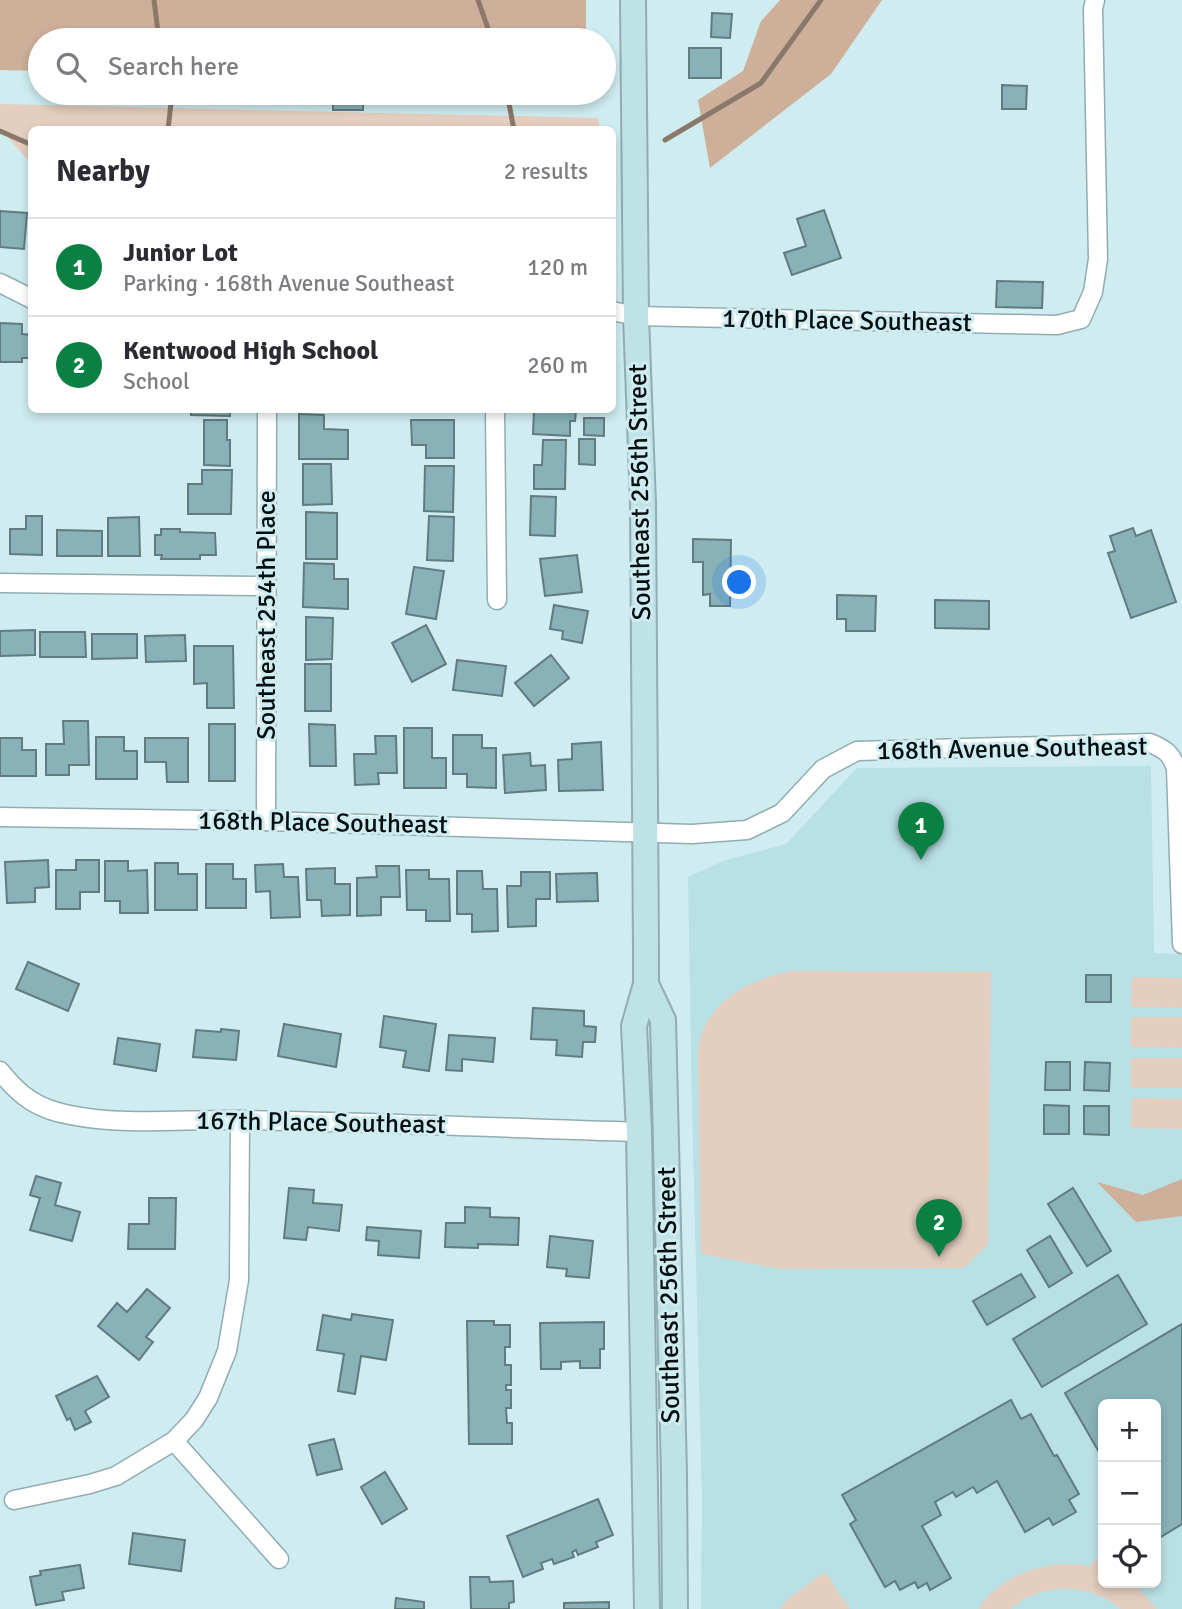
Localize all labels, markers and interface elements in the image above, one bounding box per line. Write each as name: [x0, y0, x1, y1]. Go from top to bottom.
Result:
search box: [28, 28, 616, 105]
icon: search: [52, 48, 90, 86]
text: Search here: [108, 51, 239, 83]
text: Nearby: [56, 153, 150, 190]
text: 2 results: [504, 157, 588, 186]
text: Junior Lot: [123, 237, 238, 269]
text: 1: [73, 253, 85, 282]
text: 120 m: [527, 253, 588, 282]
text: Parking · 168th Avenue Southeast: [123, 269, 454, 298]
street label: 170th Place Southeast: [722, 303, 972, 339]
text: Kentwood High School: [123, 335, 378, 367]
text: 2: [73, 351, 85, 380]
text: 260 m: [527, 351, 588, 380]
street label: Southeast 256th Street: [622, 363, 658, 621]
text: School: [123, 367, 190, 396]
street label: Southeast 254th Place: [251, 490, 283, 740]
your location: [722, 565, 756, 599]
street label: 168th Avenue Southeast: [877, 731, 1147, 767]
pin: 1: [898, 802, 944, 860]
street label: 168th Place Southeast: [198, 805, 448, 841]
street label: 167th Place Southeast: [196, 1105, 446, 1141]
street label: Southeast 256th Street: [651, 1166, 687, 1424]
pin: 2: [916, 1199, 962, 1257]
map controls: [1098, 1399, 1161, 1588]
button: +: [1098, 1399, 1161, 1462]
button: −: [1098, 1462, 1161, 1525]
button: locate: [1098, 1525, 1161, 1588]

